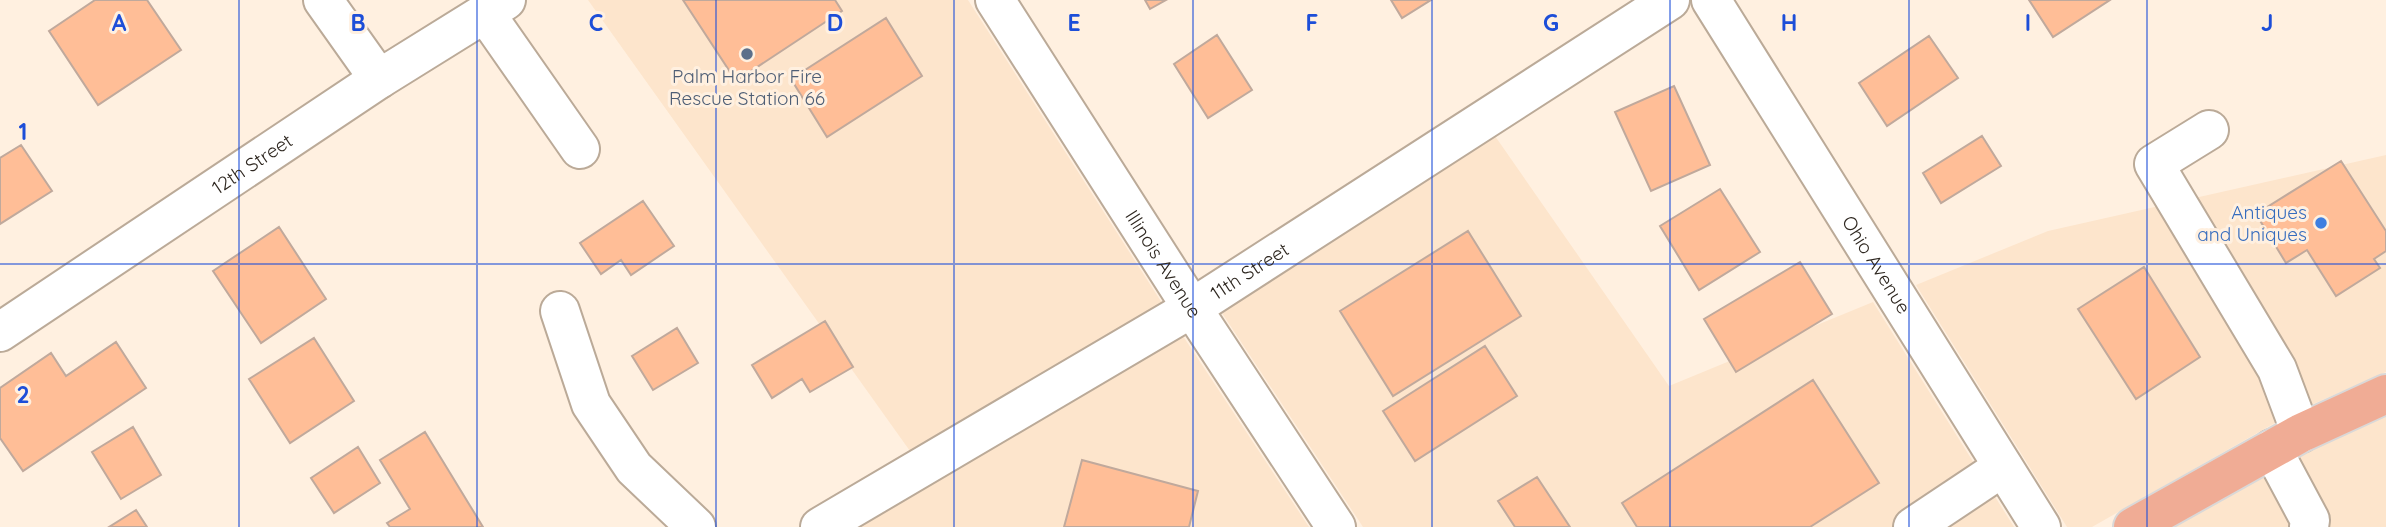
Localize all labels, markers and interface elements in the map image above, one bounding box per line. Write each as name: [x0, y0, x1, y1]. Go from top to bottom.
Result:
text: A: [112, 8, 127, 37]
text: B: [350, 8, 366, 37]
text: C: [589, 8, 603, 37]
text: D: [827, 8, 843, 37]
text: E: [1067, 8, 1081, 37]
text: F: [1306, 8, 1318, 37]
text: G: [1543, 8, 1559, 37]
text: H: [1781, 8, 1797, 37]
text: I: [2025, 8, 2031, 37]
text: J: [2261, 8, 2273, 37]
marker: Palm Harbor Fire Rescue Station 66: [739, 46, 755, 62]
place label: Palm Harbor Fire Rescue Station 66: [669, 64, 825, 110]
text: 1: [19, 117, 27, 146]
street label: 12th Street: [207, 128, 297, 199]
place label: Antiques and Uniques: [2197, 200, 2307, 246]
street label: Illinois Avenue: [1120, 205, 1207, 322]
street label: Ohio Avenue: [1837, 211, 1916, 318]
marker: Antiques and Uniques: [2313, 215, 2329, 231]
street label: 11th Street: [1206, 237, 1293, 305]
text: 2: [16, 380, 30, 409]

